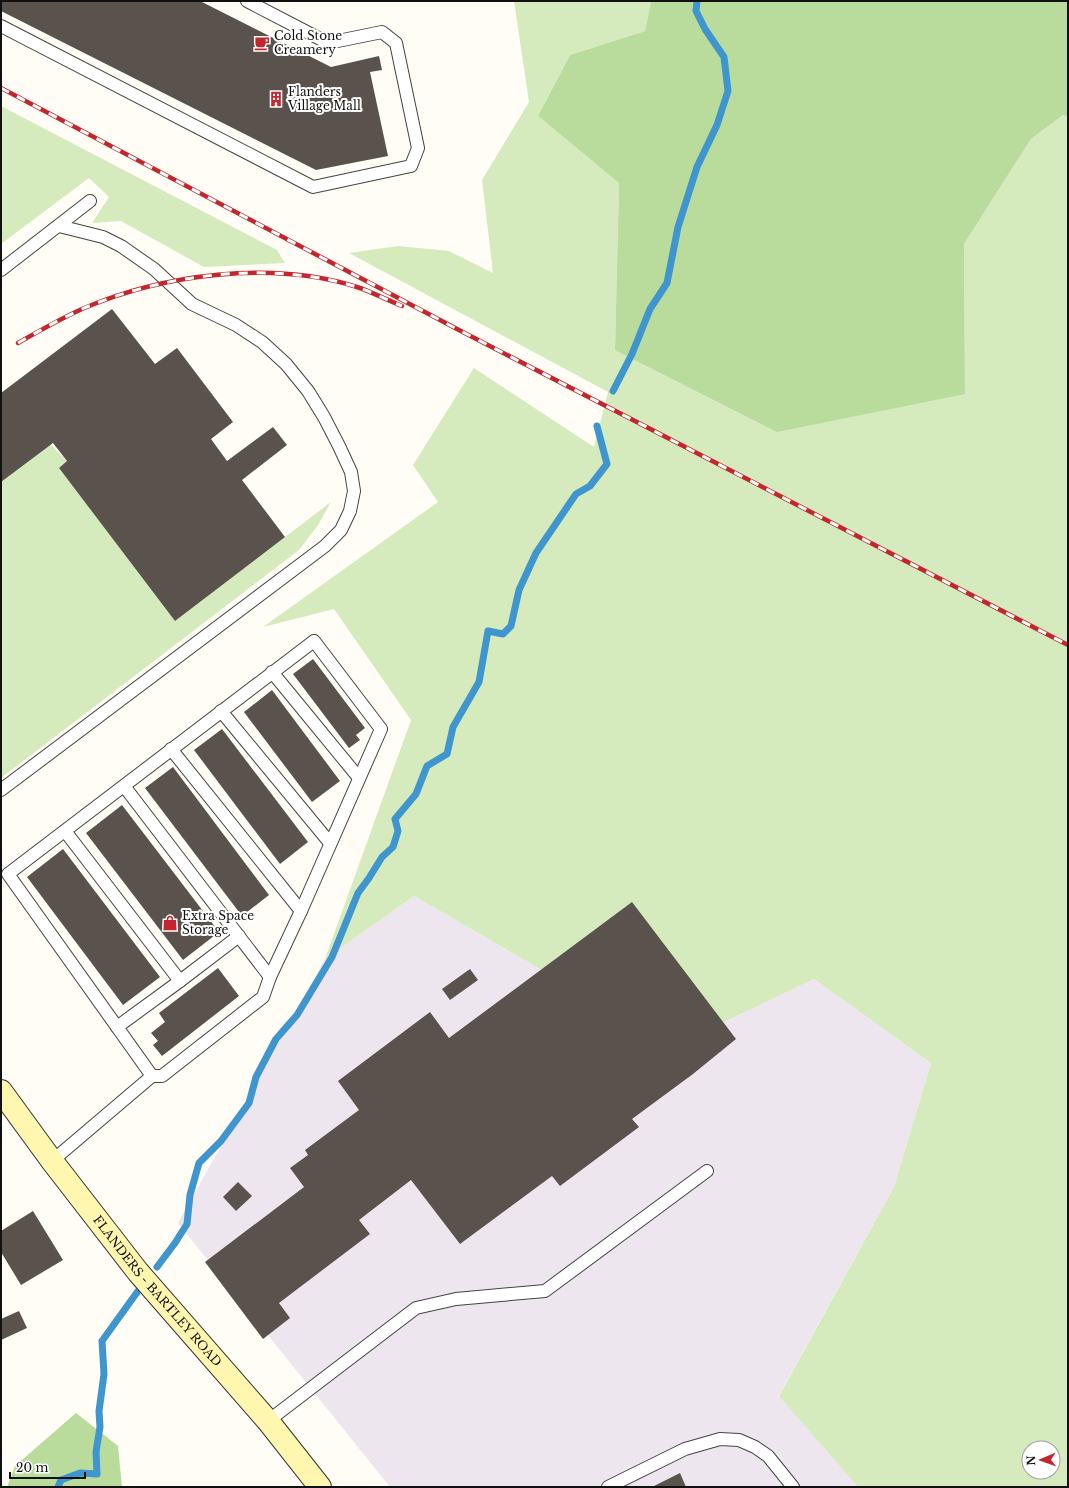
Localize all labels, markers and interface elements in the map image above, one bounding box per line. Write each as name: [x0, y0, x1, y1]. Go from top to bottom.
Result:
place label: Cold Stone Creamery: [274, 28, 342, 57]
cafe icon: Cold Stone Creamery: [253, 34, 271, 52]
place label: Flanders Village Mall: [287, 84, 361, 113]
building icon: Flanders Village Mall: [267, 90, 285, 108]
place label: Extra Space Storage: [182, 908, 254, 937]
shop icon: Extra Space Storage: [161, 914, 179, 932]
street label: FLANDERS - BARTLEY ROAD: [90, 1212, 225, 1369]
north arrow: [1021, 1440, 1061, 1480]
scale bar: [10, 1454, 85, 1480]
text: N: [1024, 1454, 1038, 1466]
text: 20 m: [16, 1460, 48, 1475]

